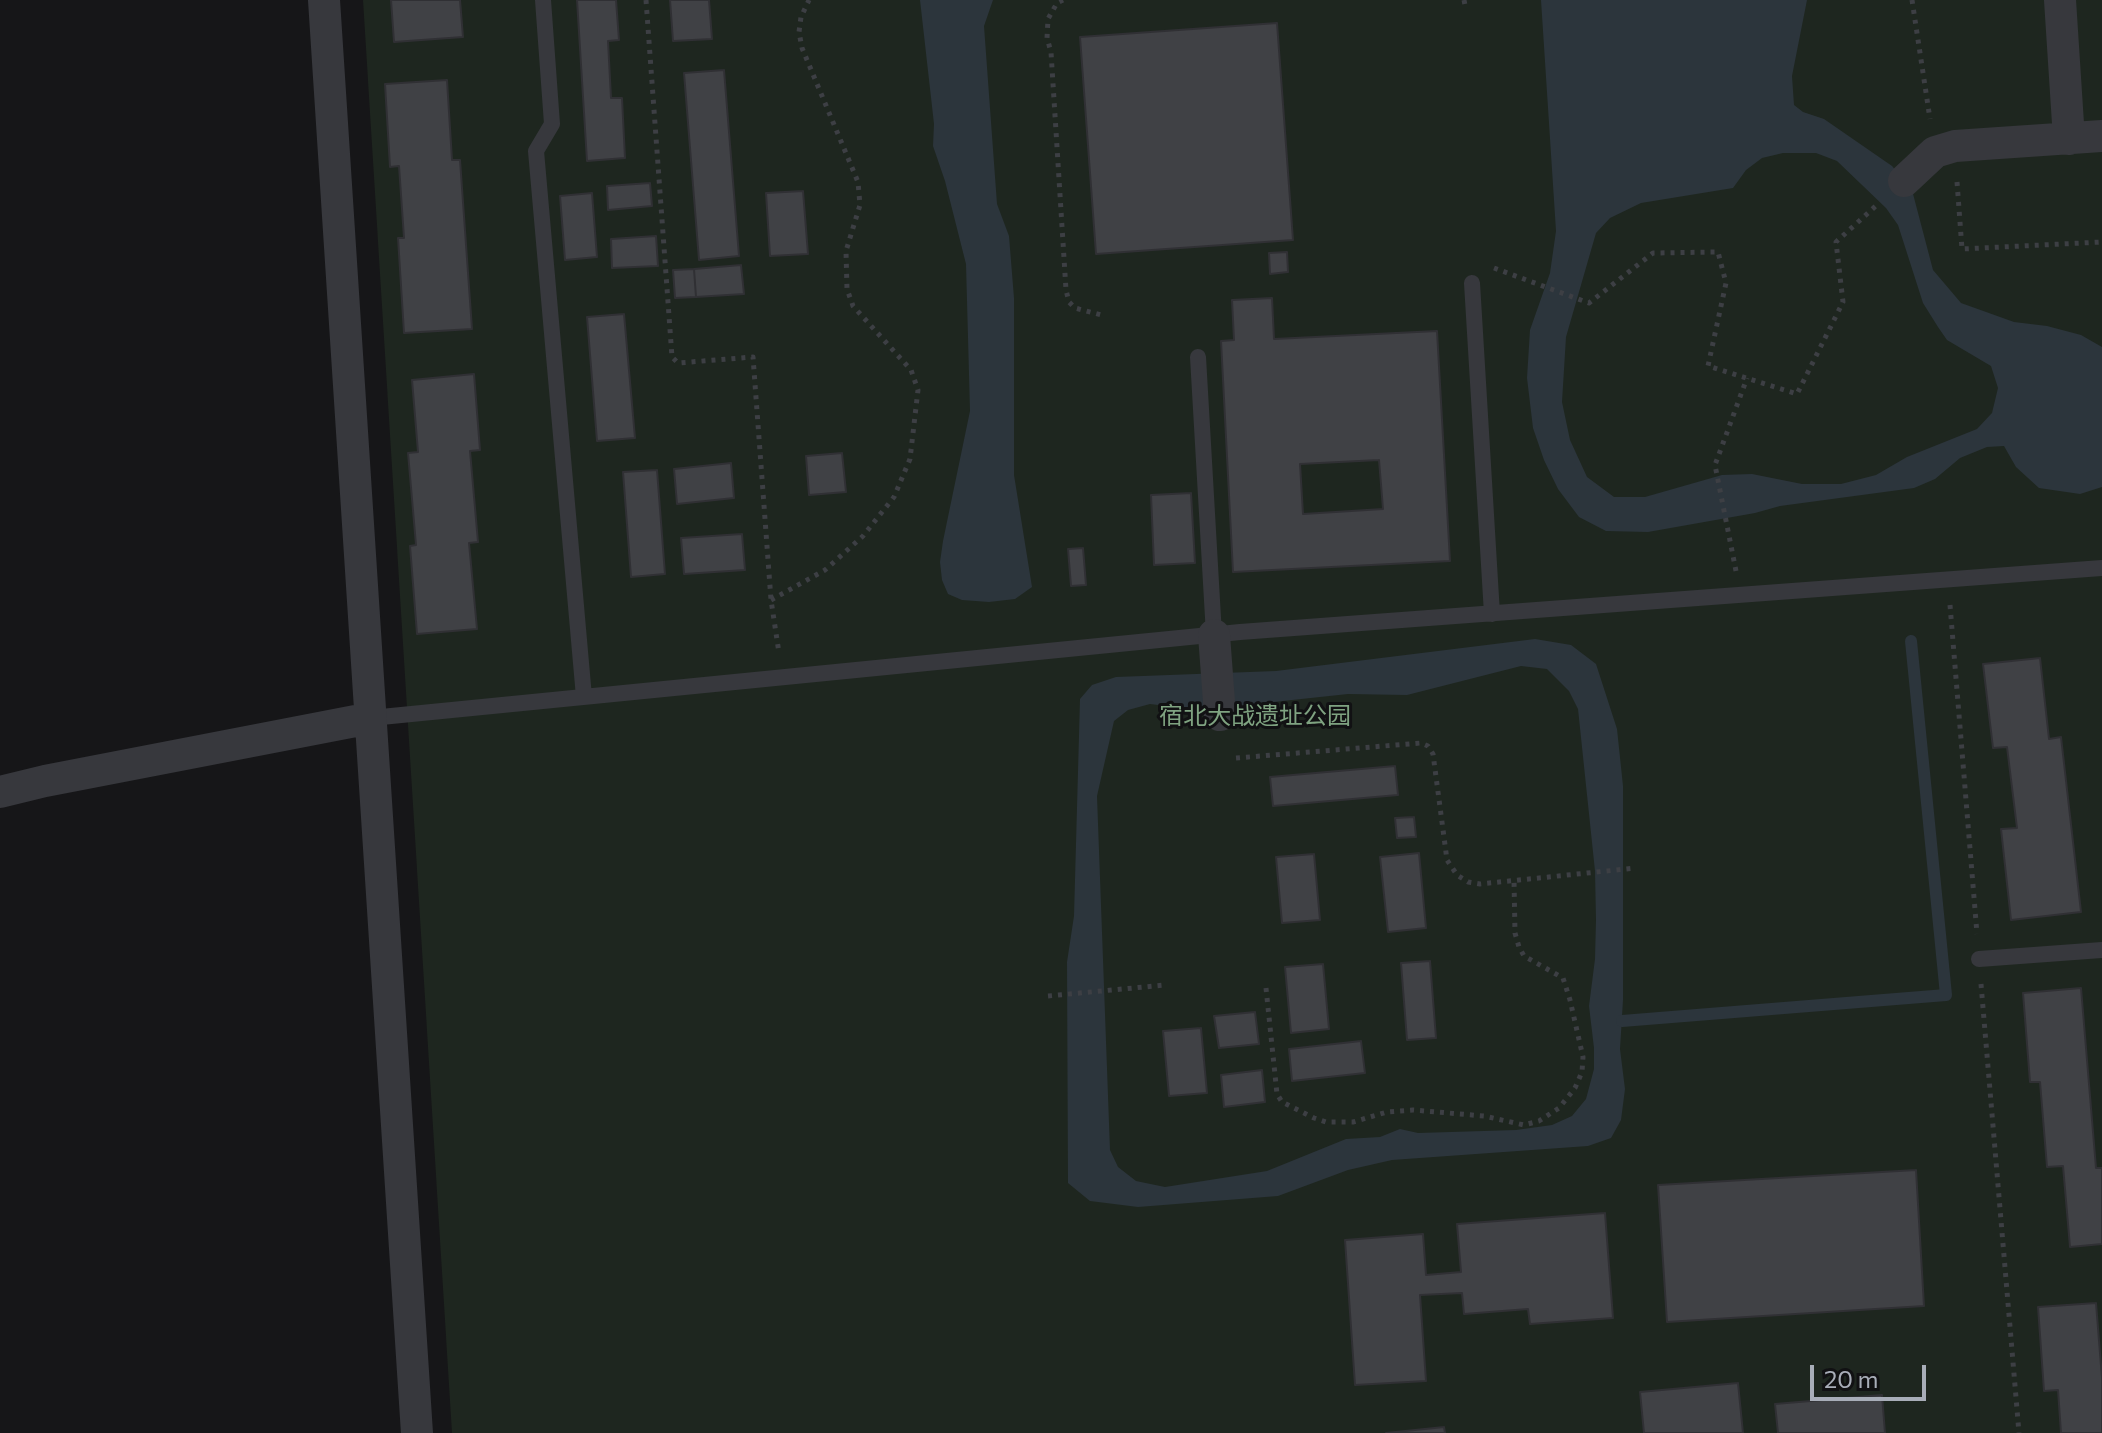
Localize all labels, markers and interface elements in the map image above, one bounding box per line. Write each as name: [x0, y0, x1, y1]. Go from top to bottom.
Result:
park label: 宿北大战遗址公园: [1159, 702, 1351, 730]
scale bar: [1814, 1349, 1930, 1399]
text: 20 m: [1824, 1364, 1878, 1393]

